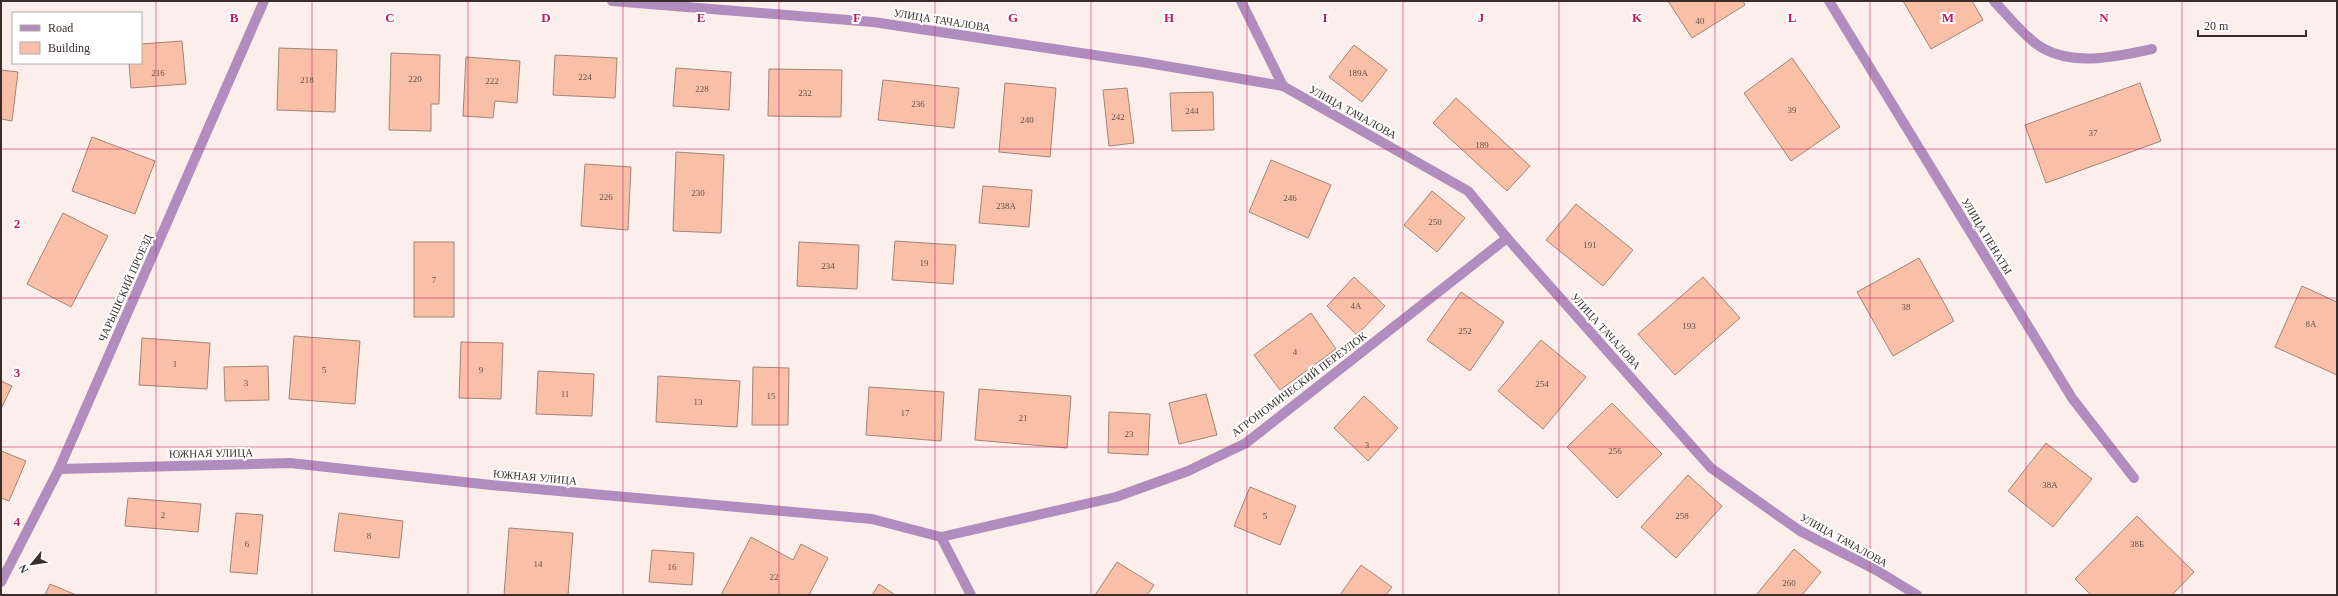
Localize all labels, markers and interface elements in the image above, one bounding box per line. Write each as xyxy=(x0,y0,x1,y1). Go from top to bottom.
street label: УЛИЦА ТАЧАЛОВА xyxy=(893,6,991,34)
text: B xyxy=(230,10,239,25)
text: C xyxy=(385,10,395,25)
text: D xyxy=(541,10,551,25)
text: E xyxy=(697,10,705,25)
text: F xyxy=(853,10,861,25)
text: G xyxy=(1008,10,1018,25)
text: H xyxy=(1164,10,1174,25)
text: I xyxy=(1322,10,1328,25)
text: J xyxy=(1478,10,1485,25)
text: K xyxy=(1632,10,1643,25)
text: L xyxy=(1788,10,1797,25)
text: M xyxy=(1942,10,1954,25)
text: N xyxy=(2099,10,2109,25)
legend xyxy=(12,12,142,64)
scale bar xyxy=(2198,12,2306,38)
house number: 40 xyxy=(1696,16,1705,26)
text: 20 m xyxy=(2204,19,2229,33)
text: Road xyxy=(48,21,73,35)
text: Building xyxy=(48,41,90,55)
house number: 216 xyxy=(151,68,165,78)
house number: 189А xyxy=(1348,68,1369,78)
house number: 224 xyxy=(578,72,592,82)
house number: 220 xyxy=(408,74,422,84)
house number: 218 xyxy=(300,75,314,85)
house number: 222 xyxy=(485,76,499,86)
street label: УЛИЦА ТАЧАЛОВА xyxy=(1307,83,1399,141)
house number: 228 xyxy=(695,84,709,94)
house number: 232 xyxy=(798,88,812,98)
house number: 236 xyxy=(911,99,925,109)
house number: 39 xyxy=(1788,105,1797,115)
house number: 244 xyxy=(1185,106,1199,116)
house number: 242 xyxy=(1111,112,1125,122)
house number: 240 xyxy=(1020,115,1034,125)
house number: 37 xyxy=(2089,128,2098,138)
house number: 189 xyxy=(1475,140,1489,150)
house number: 230 xyxy=(691,188,705,198)
house number: 226 xyxy=(599,192,613,202)
house number: 246 xyxy=(1283,193,1297,203)
street label: УЛИЦА ПЕНАТЫ xyxy=(1960,196,2015,276)
house number: 238А xyxy=(996,201,1017,211)
text: 2 xyxy=(14,216,20,231)
house number: 250 xyxy=(1428,217,1442,227)
street label: ЧАРЫШСКИЙ ПРОЕЗД xyxy=(96,232,154,344)
house number: 191 xyxy=(1583,240,1597,250)
house number: 19 xyxy=(920,258,929,268)
house number: 234 xyxy=(821,261,835,271)
house number: 7 xyxy=(432,275,437,285)
street label: УЛИЦА ТАЧАЛОВА xyxy=(1569,291,1643,372)
house number: 4А xyxy=(1351,301,1362,311)
house number: 38 xyxy=(1902,302,1911,312)
house number: 8А xyxy=(2306,319,2317,329)
house number: 193 xyxy=(1682,321,1696,331)
house number: 252 xyxy=(1458,326,1472,336)
street label: АГРОНОМИЧЕСКИЙ ПЕРЕУЛОК xyxy=(1229,329,1369,439)
house number: 4 xyxy=(1293,347,1298,357)
house number: 1 xyxy=(173,359,177,369)
text: 3 xyxy=(14,365,21,380)
house number: 5 xyxy=(322,365,327,375)
house number: 9 xyxy=(479,365,484,375)
house number: 3 xyxy=(244,378,249,388)
house number: 254 xyxy=(1535,379,1549,389)
house number: 11 xyxy=(561,389,569,399)
house number: 15 xyxy=(767,391,776,401)
house number: 13 xyxy=(694,397,703,407)
house number: 17 xyxy=(901,408,910,418)
house number: 21 xyxy=(1019,413,1028,423)
house number: 23 xyxy=(1125,429,1134,439)
house number: 3 xyxy=(1365,440,1370,450)
street label: ЮЖНАЯ УЛИЦА xyxy=(169,446,253,460)
house number: 256 xyxy=(1608,446,1622,456)
street label: ЮЖНАЯ УЛИЦА xyxy=(493,467,578,487)
house number: 38А xyxy=(2042,480,2058,490)
house number: 2 xyxy=(161,510,165,520)
house number: 5 xyxy=(1263,511,1268,521)
house number: 258 xyxy=(1675,511,1689,521)
street label: УЛИЦА ТАЧАЛОВА xyxy=(1798,511,1890,569)
text: 4 xyxy=(14,514,21,529)
house number: 8 xyxy=(367,531,372,541)
house number: 6 xyxy=(245,539,250,549)
house number: 38Б xyxy=(2130,539,2144,549)
north arrow xyxy=(12,544,52,584)
house number: 14 xyxy=(534,559,543,569)
house number: 16 xyxy=(668,562,677,572)
text: N xyxy=(16,563,31,575)
house number: 22 xyxy=(770,572,779,582)
house number: 260 xyxy=(1782,578,1796,588)

